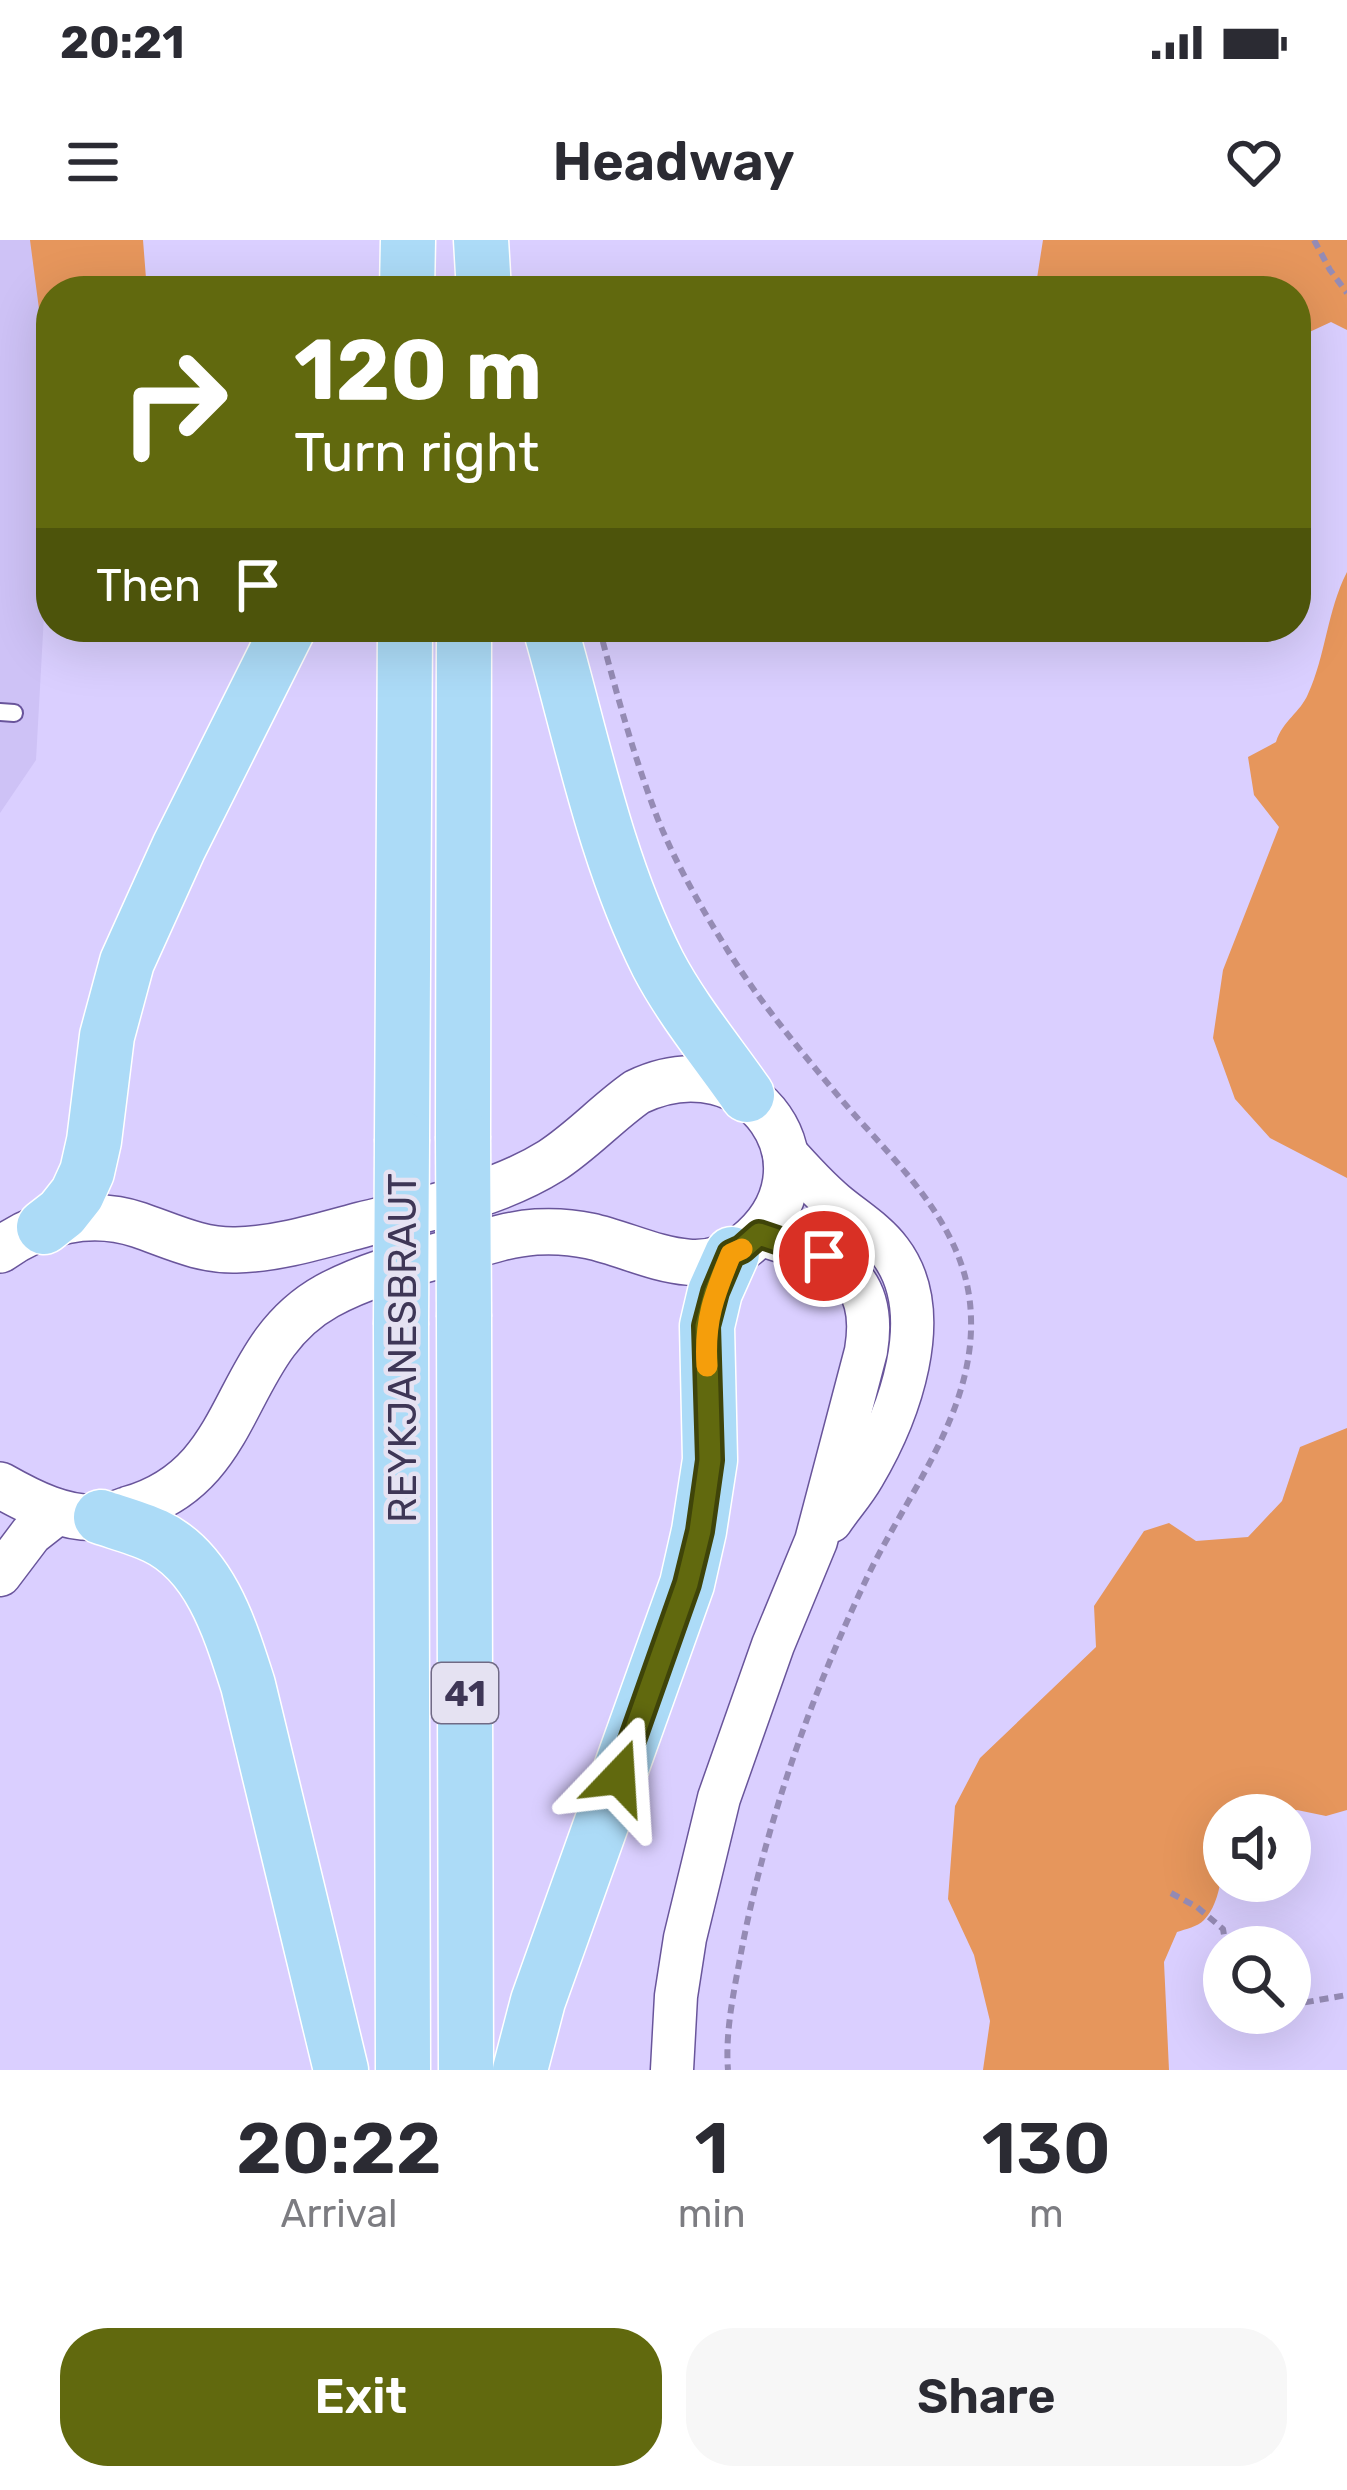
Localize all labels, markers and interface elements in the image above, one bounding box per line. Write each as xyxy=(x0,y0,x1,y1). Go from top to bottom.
text: 20:21 xyxy=(60,16,185,69)
icon: menu xyxy=(60,129,126,195)
icon: heart xyxy=(1221,129,1287,195)
text: Headway xyxy=(552,130,795,194)
text: 120 m xyxy=(294,320,542,420)
icon: right xyxy=(96,324,252,480)
text: Turn right xyxy=(294,421,539,485)
icon: arrive xyxy=(225,552,291,618)
text: Then xyxy=(96,559,201,612)
street label: REYKJANESBRAUT xyxy=(380,1173,426,1523)
pin xyxy=(773,1205,875,1307)
icon: arrive xyxy=(791,1223,857,1289)
road number: 41 xyxy=(432,1663,498,1723)
position arrow xyxy=(556,1714,682,1840)
map controls xyxy=(1203,1794,1311,2034)
button: sound xyxy=(1203,1794,1311,1902)
button: search xyxy=(1203,1926,1311,2034)
text: 20:22 xyxy=(236,2106,442,2191)
text: 1 xyxy=(694,2106,729,2191)
text: 130 xyxy=(982,2106,1111,2191)
text: Arrival xyxy=(280,2191,397,2237)
text: min xyxy=(678,2191,746,2237)
text: m xyxy=(1029,2191,1064,2237)
button: Exit xyxy=(60,2328,662,2466)
button: Share xyxy=(686,2328,1287,2466)

